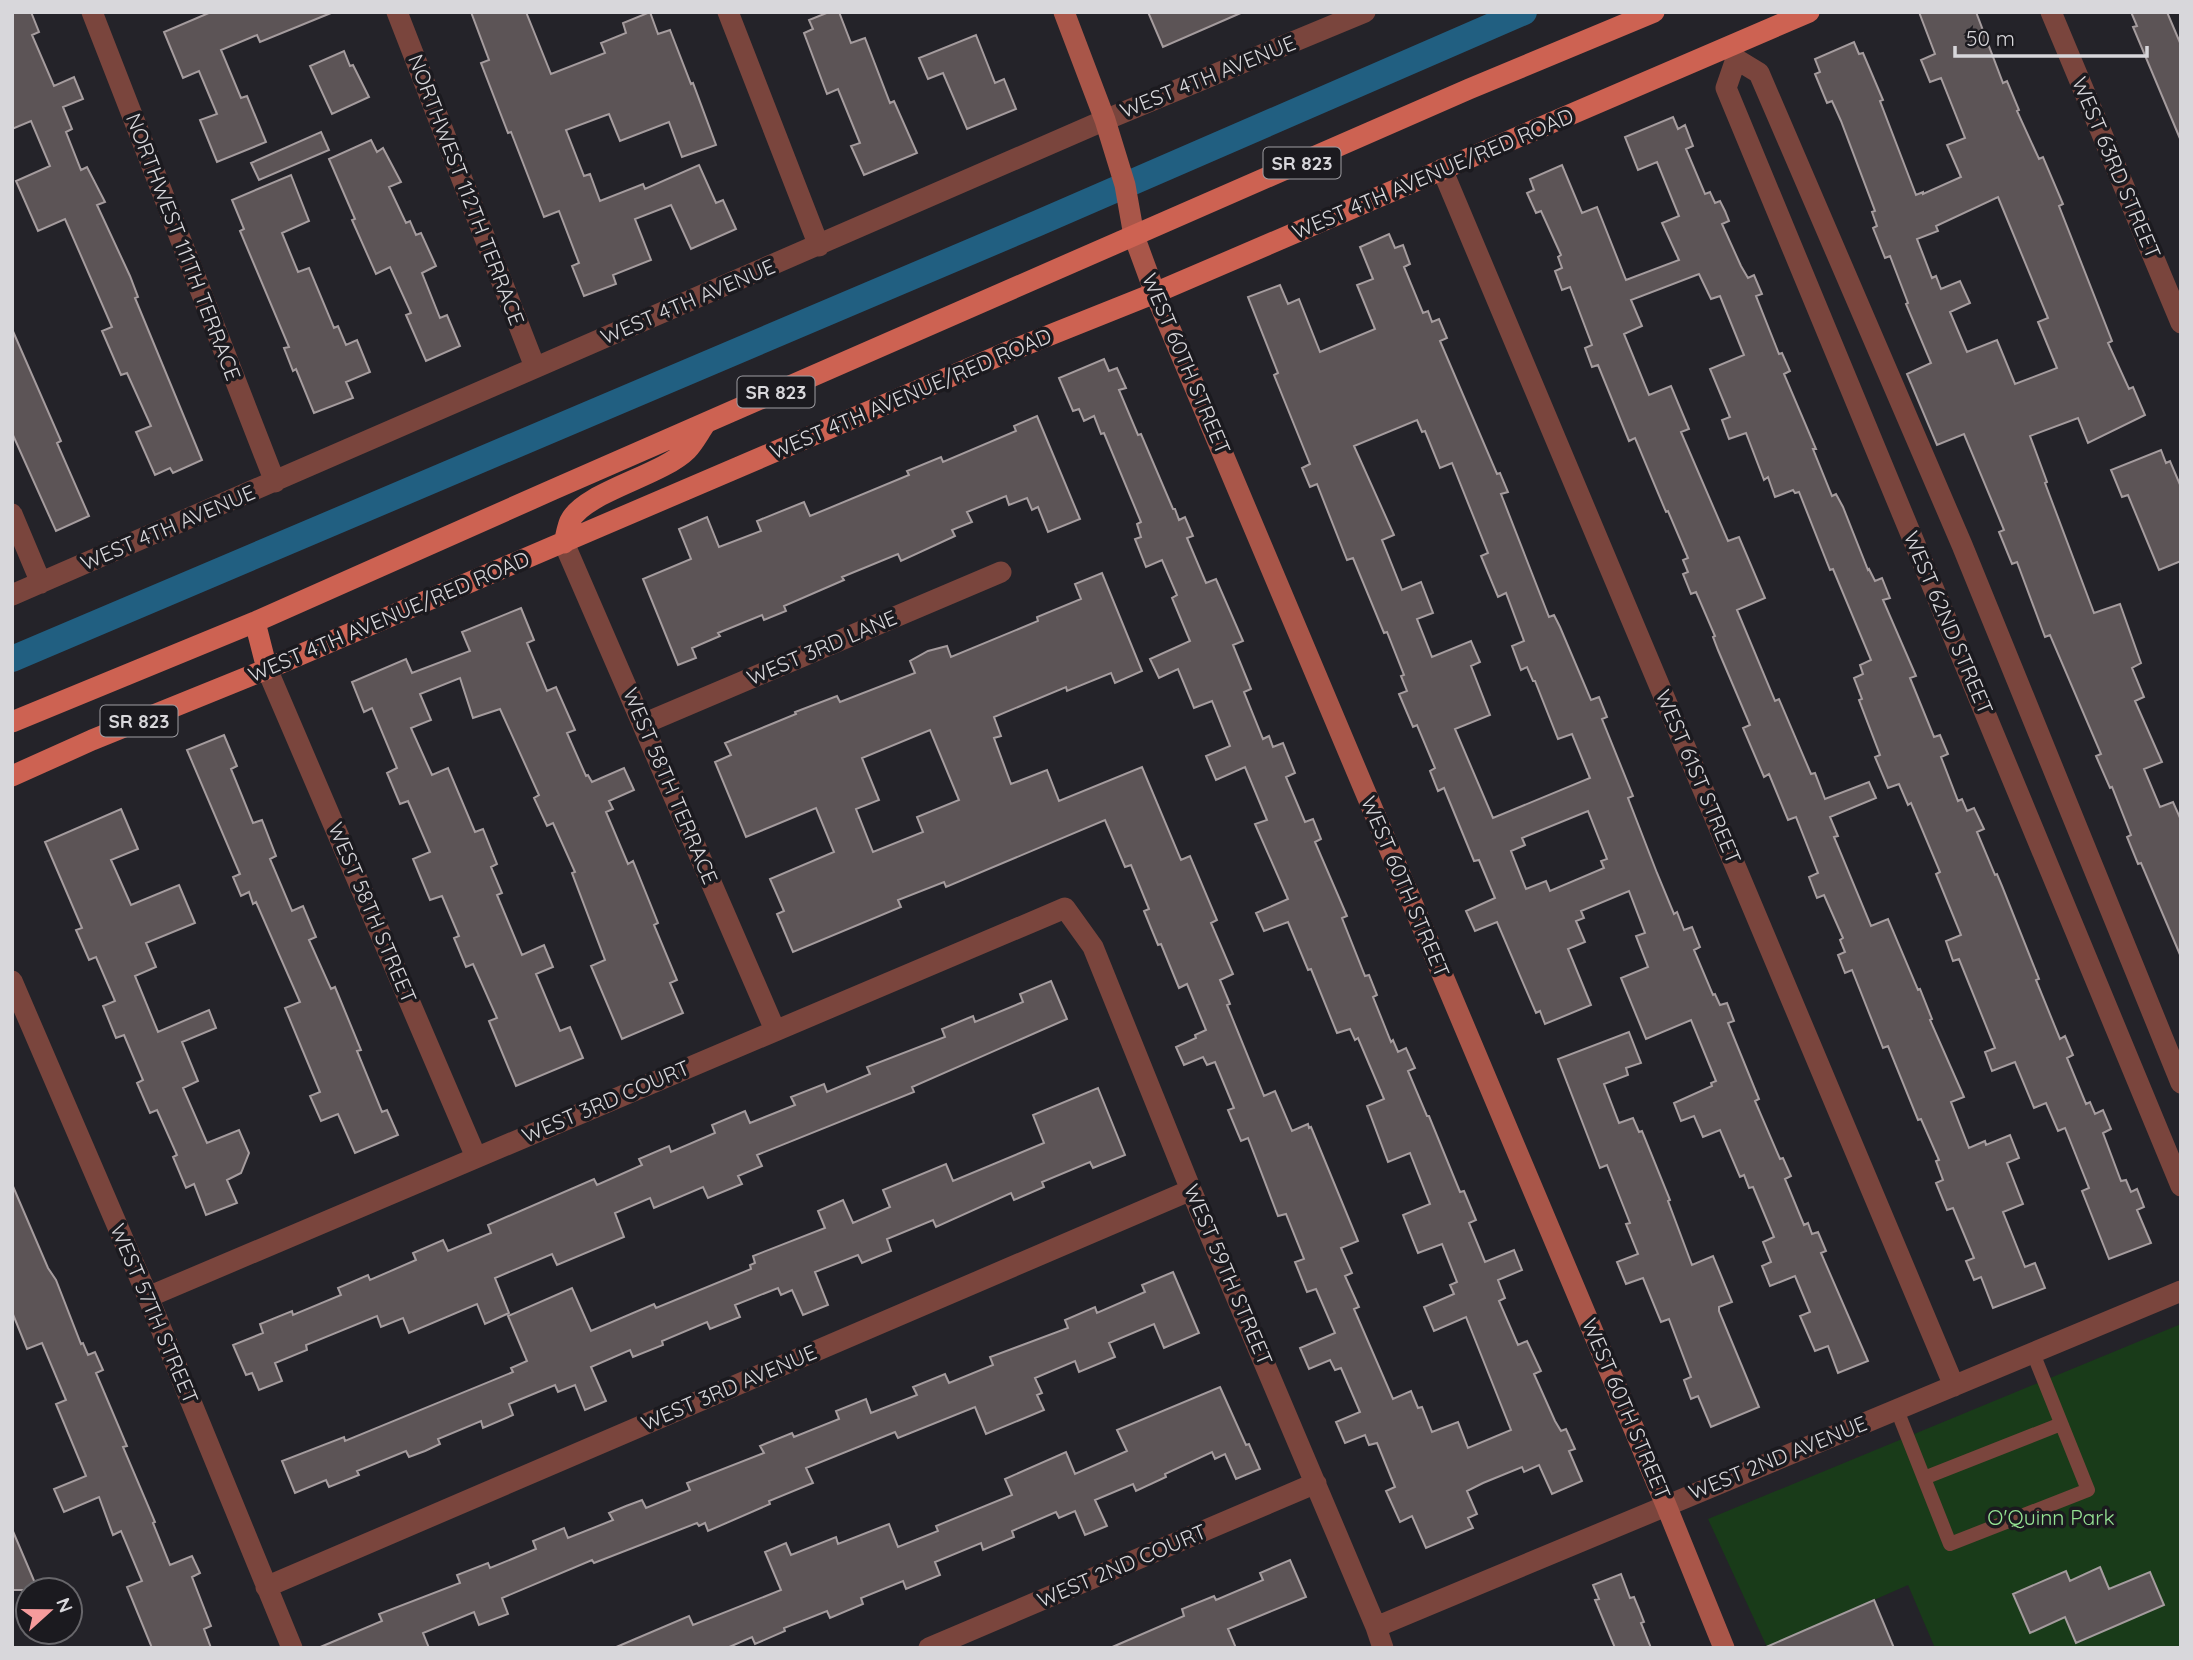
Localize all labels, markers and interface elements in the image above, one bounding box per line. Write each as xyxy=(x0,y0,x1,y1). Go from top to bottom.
scale bar xyxy=(1955,14,2148,58)
text: 50 m xyxy=(1966,25,2015,51)
street label: WEST 4TH AVENUE xyxy=(1116,29,1299,123)
street label: NORTHWEST 112TH TERRACE xyxy=(403,51,531,329)
street label: WEST 63RD STREET xyxy=(2067,73,2167,262)
street label: WEST 4TH AVENUE/RED ROAD xyxy=(1288,102,1577,244)
street label: NORTHWEST 111TH TERRACE xyxy=(121,109,247,384)
road number: SR 823 xyxy=(1264,148,1340,178)
street label: WEST 4TH AVENUE xyxy=(597,253,779,350)
street label: WEST 60TH STREET xyxy=(1137,269,1237,458)
street label: WEST 4TH AVENUE/RED ROAD xyxy=(766,322,1055,464)
road number: SR 823 xyxy=(738,376,814,408)
street label: WEST 4TH AVENUE xyxy=(77,479,259,576)
street label: WEST 62ND STREET xyxy=(1899,527,1999,718)
street label: WEST 4TH AVENUE/RED ROAD xyxy=(244,545,533,687)
street label: WEST 3RD LANE xyxy=(743,604,900,690)
street label: WEST 58TH TERRACE xyxy=(618,684,724,888)
street label: WEST 61ST STREET xyxy=(1650,686,1747,868)
road number: SR 823 xyxy=(100,706,178,736)
street label: WEST 60TH STREET xyxy=(1356,792,1456,981)
street label: WEST 58TH STREET xyxy=(323,818,423,1007)
street label: WEST 3RD COURT xyxy=(518,1054,693,1148)
street label: WEST 59TH STREET xyxy=(1179,1180,1279,1369)
street label: WEST 57TH STREET xyxy=(105,1220,205,1408)
street label: WEST 60TH STREET xyxy=(1577,1314,1677,1503)
street label: WEST 3RD AVENUE xyxy=(637,1338,820,1436)
street label: WEST 2ND AVENUE xyxy=(1685,1409,1871,1505)
park label: O'Quinn Park xyxy=(1987,1504,2115,1530)
street label: WEST 2ND COURT xyxy=(1033,1518,1210,1612)
north arrow xyxy=(14,1576,84,1646)
text: N xyxy=(51,1594,79,1616)

